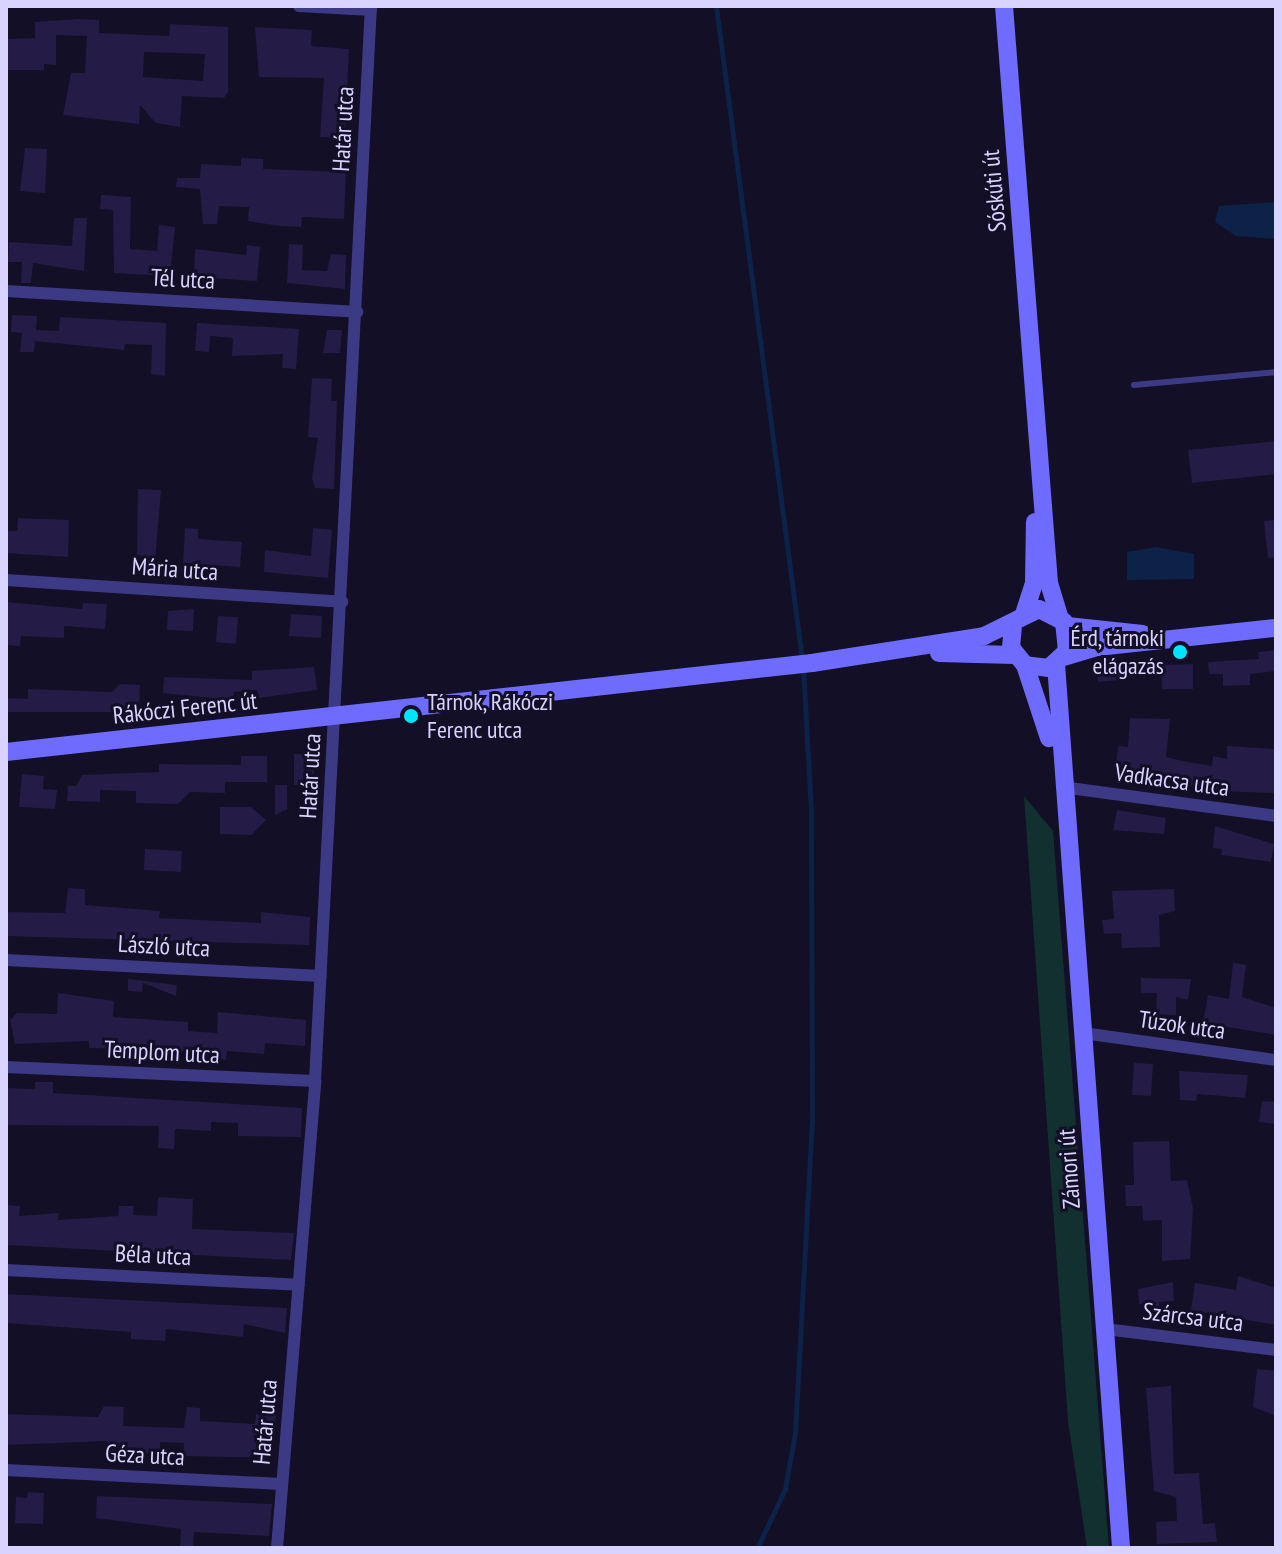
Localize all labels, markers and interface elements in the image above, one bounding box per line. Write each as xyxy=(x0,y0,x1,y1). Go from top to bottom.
street label: Határ utca xyxy=(326,86,360,172)
street label: Sóskúti út xyxy=(976,149,1012,233)
street label: Tél utca xyxy=(150,263,216,295)
street label: Mária utca xyxy=(131,552,219,586)
place label: Érd, tárnoki elágazás xyxy=(1069,624,1164,680)
marker: Érd, tárnoki elágazás xyxy=(1171,643,1189,661)
street label: Rákóczi Ferenc út xyxy=(111,686,259,730)
place label: Tárnok, Rákóczi Ferenc utca xyxy=(427,688,555,744)
marker: Tárnok, Rákóczi Ferenc utca xyxy=(402,707,420,725)
street label: Határ utca xyxy=(293,733,327,819)
street label: Vadkacsa utca xyxy=(1113,758,1231,802)
street label: László utca xyxy=(117,929,211,963)
street label: Túzok utca xyxy=(1137,1005,1227,1045)
street label: Templom utca xyxy=(103,1035,221,1069)
street label: Zámori út xyxy=(1052,1128,1086,1210)
street label: Béla utca xyxy=(114,1239,192,1271)
street label: Szárcsa utca xyxy=(1141,1297,1245,1337)
street label: Határ utca xyxy=(247,1378,283,1466)
street label: Géza utca xyxy=(104,1439,186,1471)

